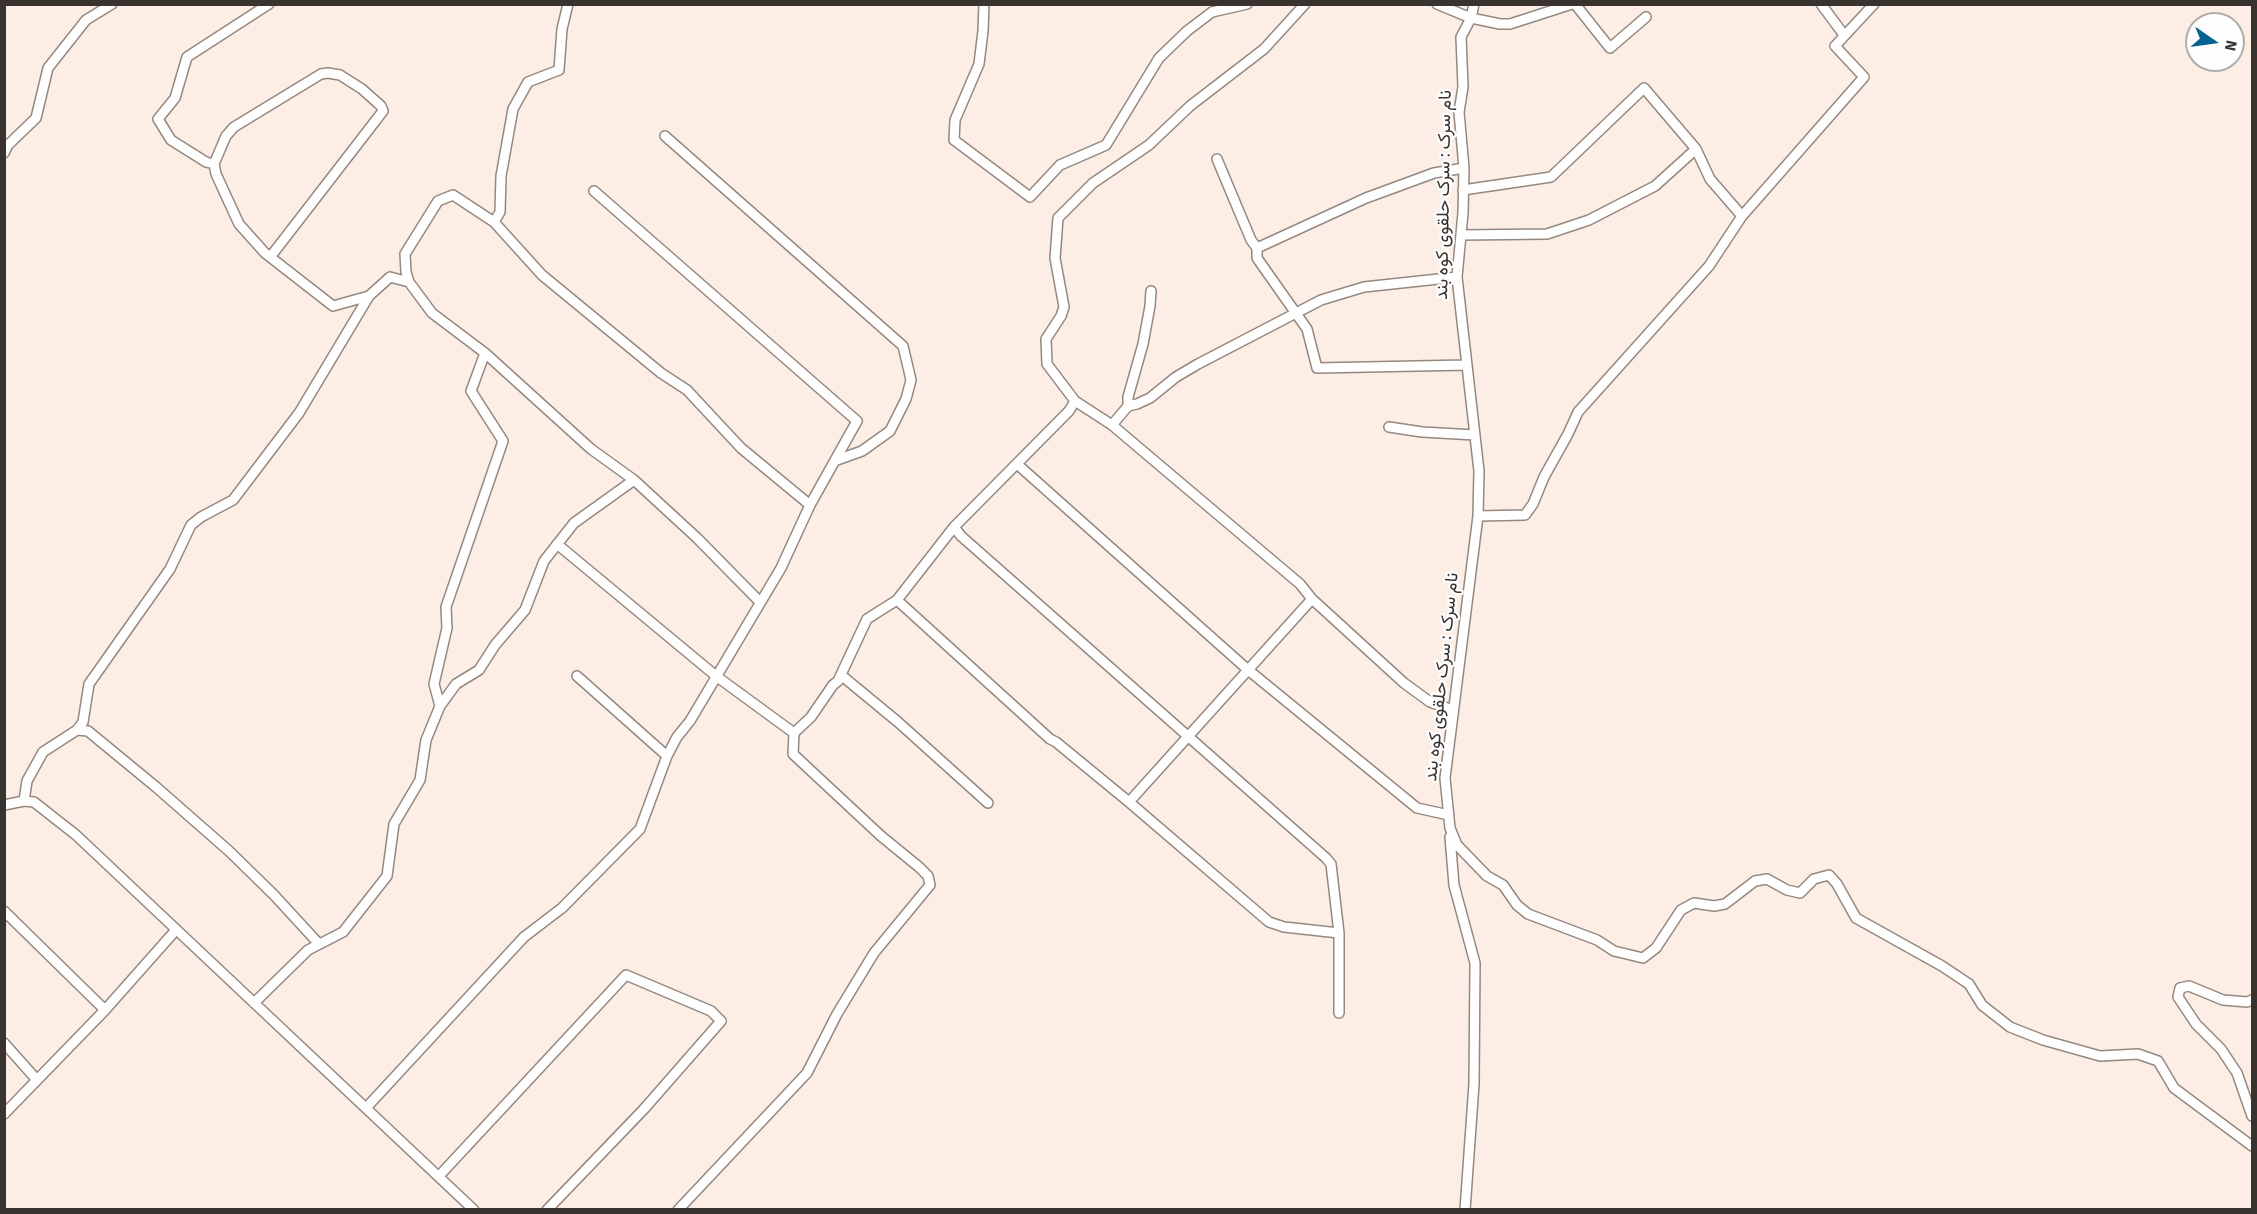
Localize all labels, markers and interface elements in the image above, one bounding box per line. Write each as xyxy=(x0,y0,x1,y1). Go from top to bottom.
north arrow xyxy=(2185,12,2245,72)
text: N xyxy=(2219,38,2243,53)
street label: نام سرک : سرک حلقوی کوه بند xyxy=(1432,90,1458,300)
street label: نام سرک : سرک حلقوی کوه بند xyxy=(1421,572,1465,782)

